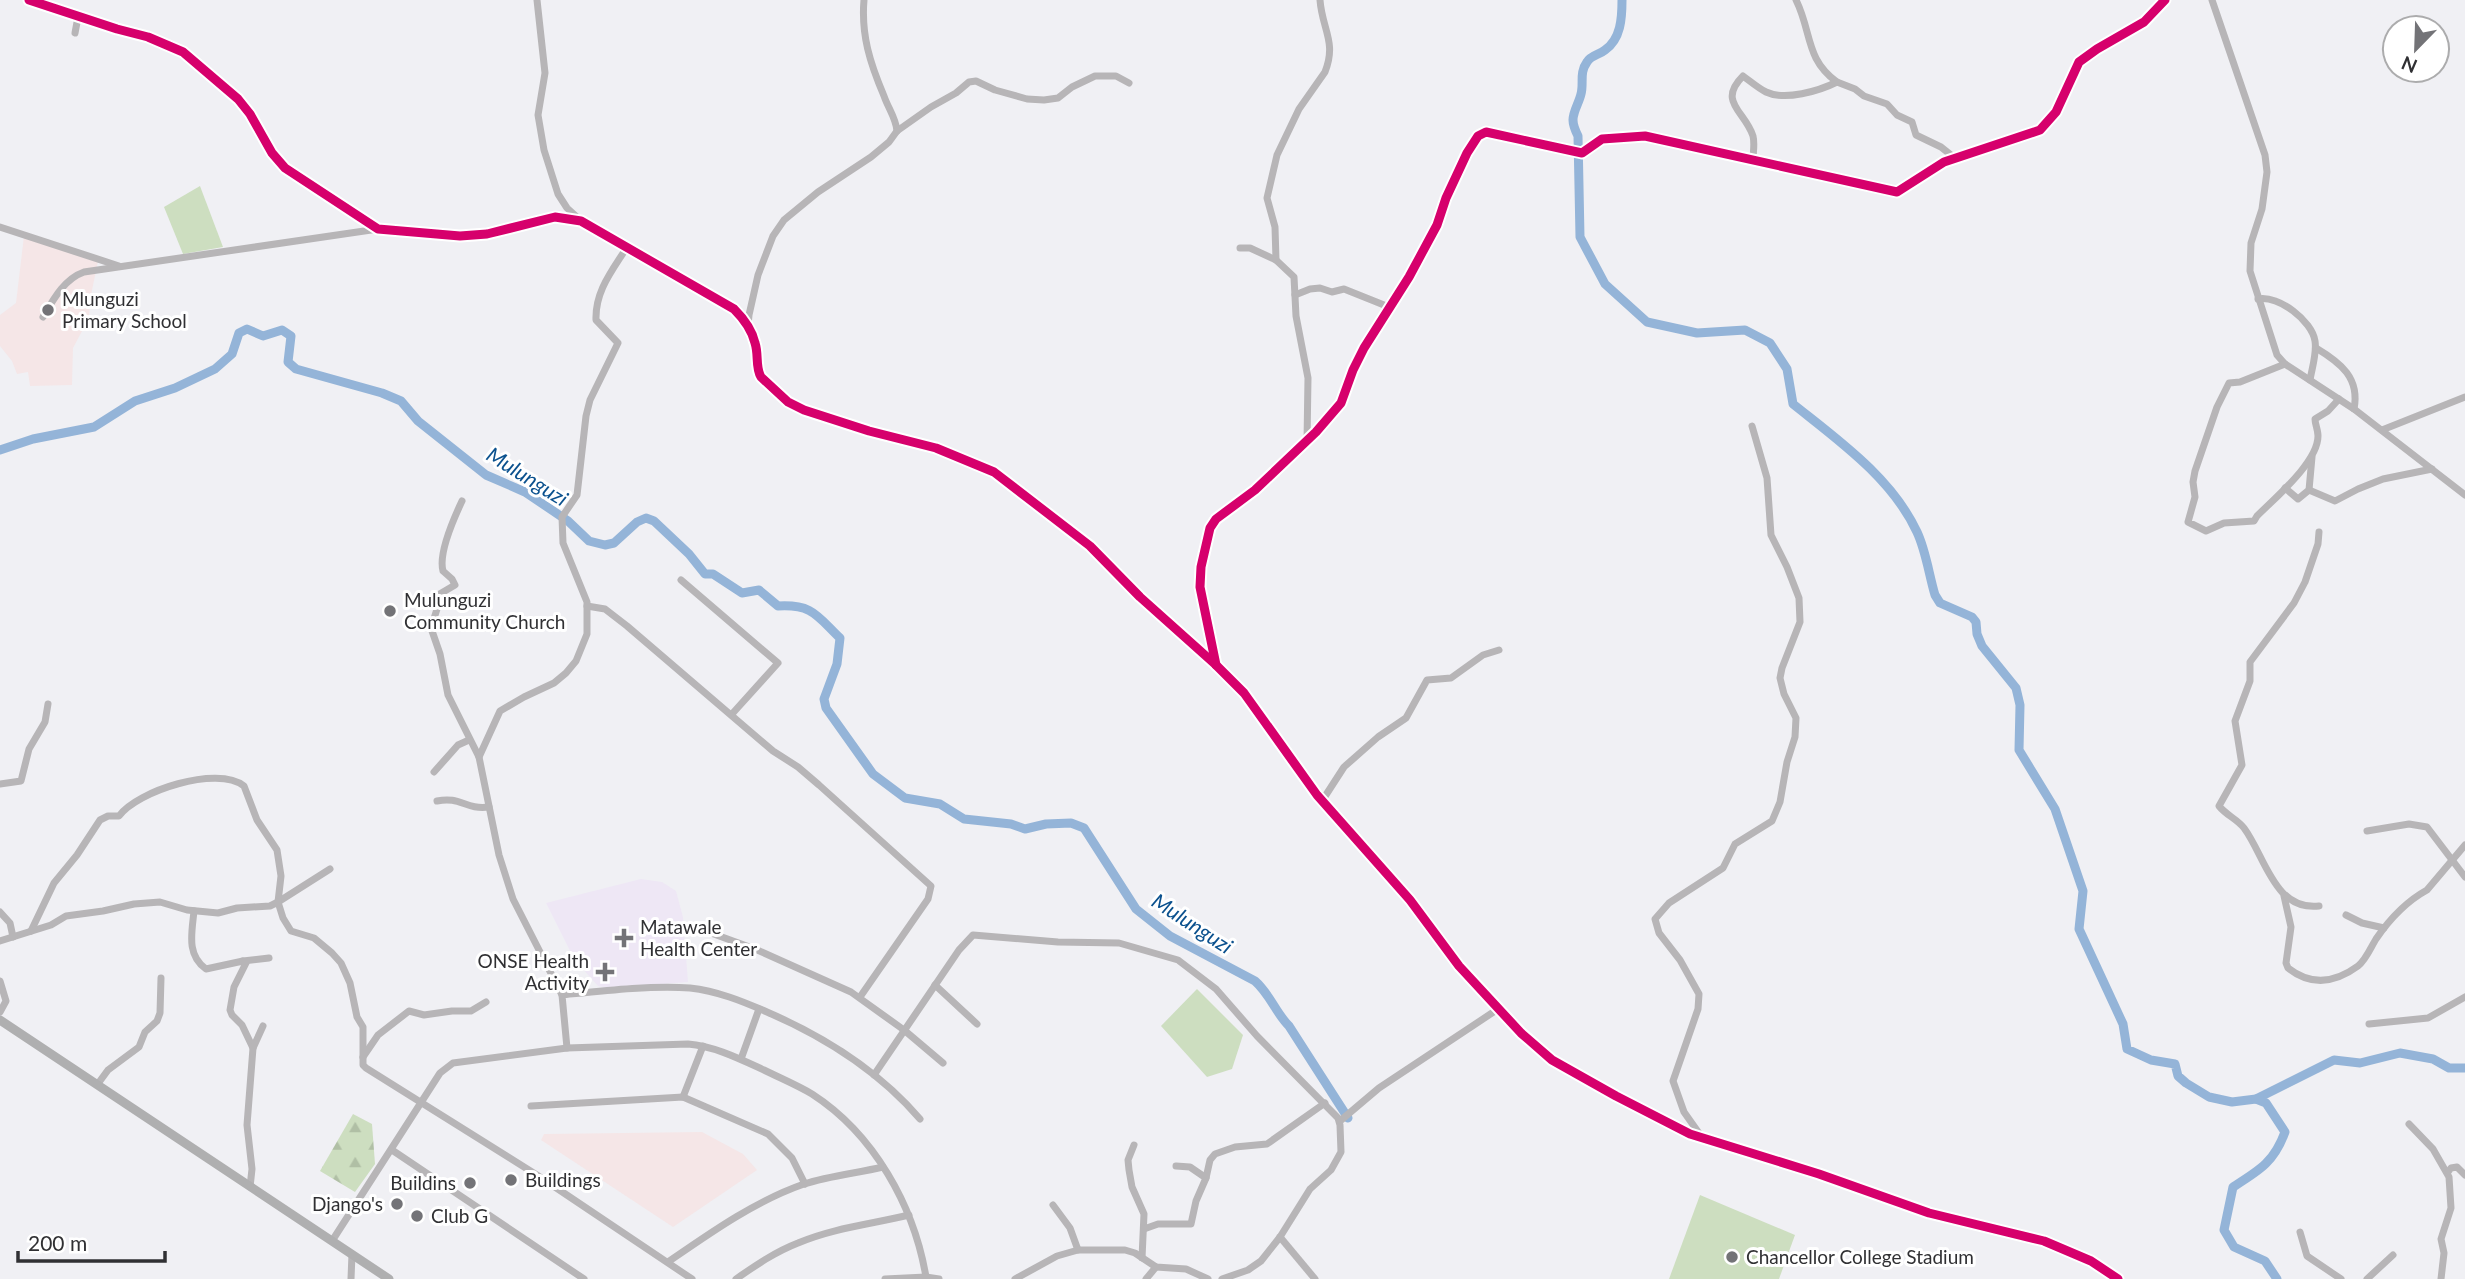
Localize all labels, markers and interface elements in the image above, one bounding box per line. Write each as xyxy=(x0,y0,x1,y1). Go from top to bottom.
north arrow xyxy=(2381,14,2451,84)
text: N xyxy=(2398,52,2420,79)
place label: Mlunguzi Primary School xyxy=(62,287,187,332)
marker: Mlunguzi Primary School xyxy=(40,302,56,318)
water label: Mulunguzi xyxy=(483,441,573,511)
place label: Mulunguzi Community Church xyxy=(404,588,565,633)
marker: Mulunguzi Community Church xyxy=(382,603,398,619)
water label: Mulunguzi xyxy=(1148,887,1238,958)
place label: Matawale Health Center xyxy=(640,915,757,960)
marker: Matawale Health Center xyxy=(614,928,634,948)
place label: ONSE Health Activity xyxy=(478,949,589,994)
marker: ONSE Health Activity xyxy=(595,962,615,982)
place label: Buildings xyxy=(525,1168,601,1191)
place label: Buildins xyxy=(390,1171,456,1194)
marker: Buildings xyxy=(503,1172,519,1188)
marker: Buildins xyxy=(462,1175,478,1191)
place label: Django's xyxy=(312,1192,383,1215)
marker: Django's xyxy=(389,1196,405,1212)
place label: Club G xyxy=(431,1204,488,1227)
marker: Club G xyxy=(409,1208,425,1224)
scale bar xyxy=(18,1220,164,1264)
text: 200 m xyxy=(28,1230,87,1255)
place label: Chancellor College Stadium xyxy=(1746,1245,1974,1268)
marker: Chancellor College Stadium xyxy=(1724,1249,1740,1265)

